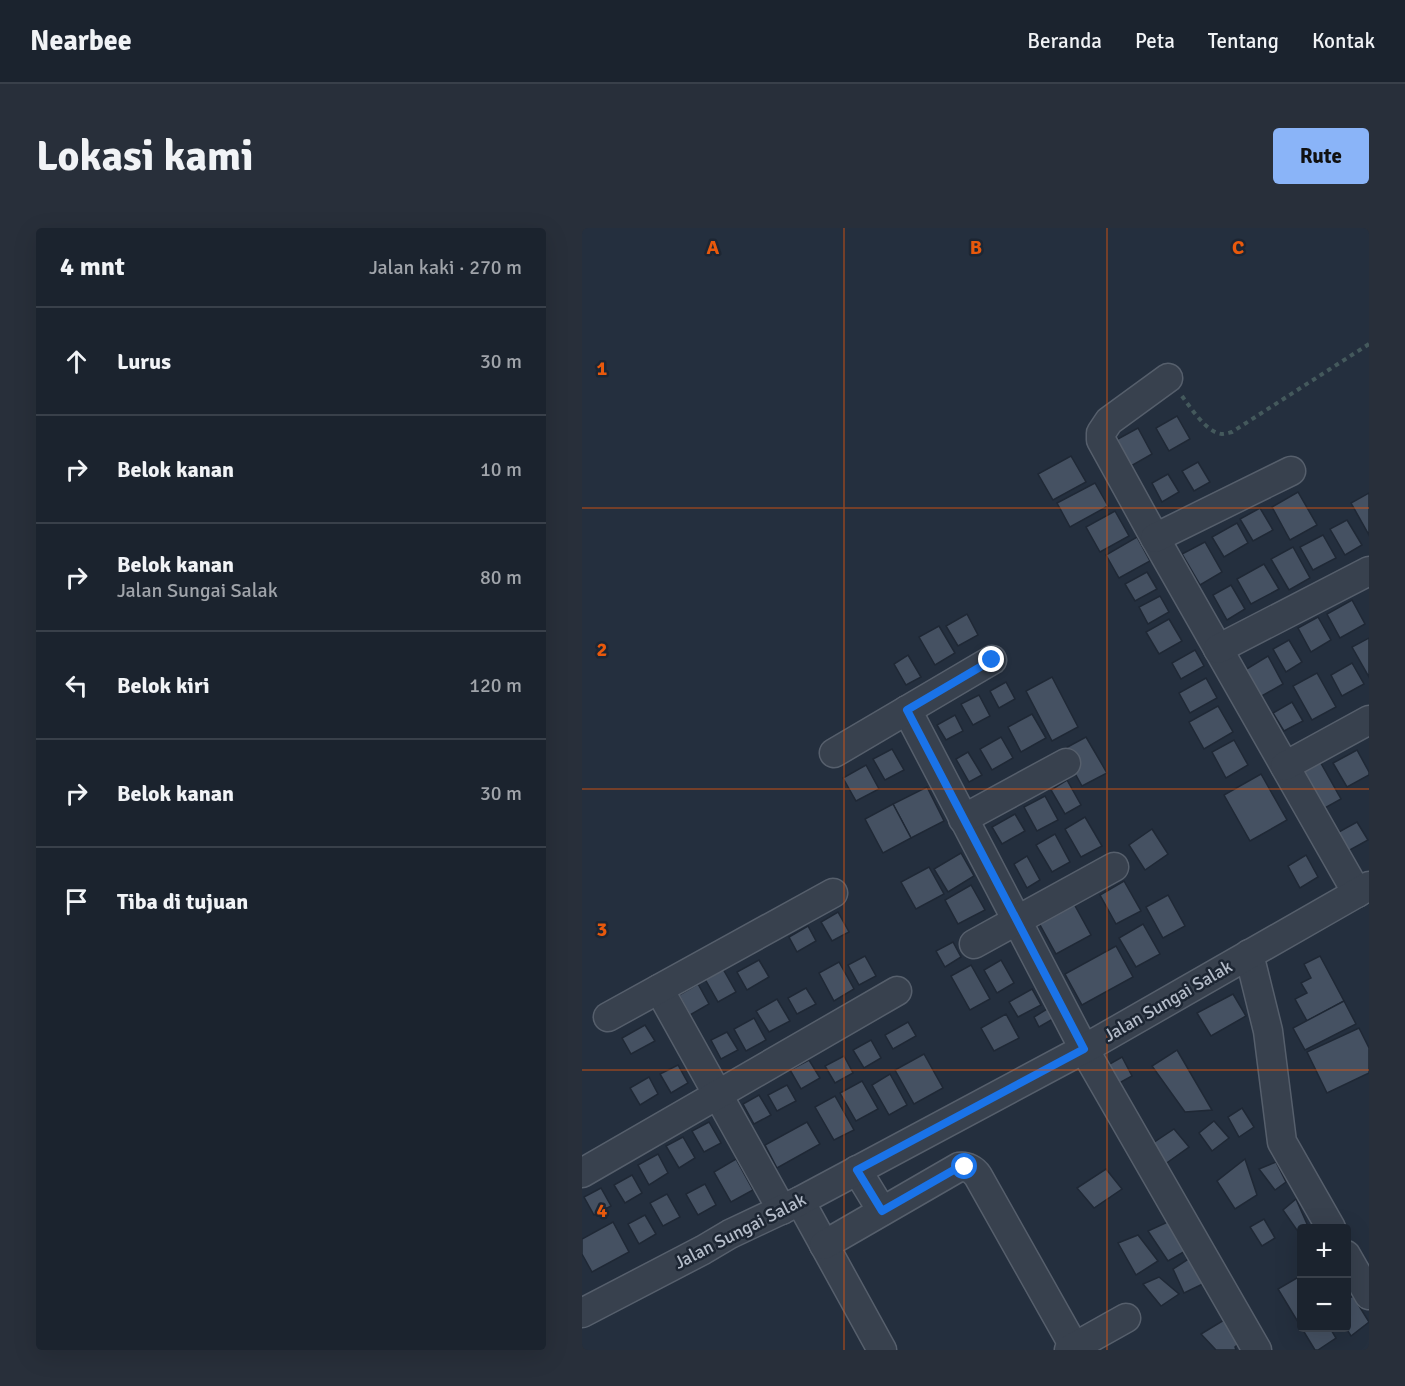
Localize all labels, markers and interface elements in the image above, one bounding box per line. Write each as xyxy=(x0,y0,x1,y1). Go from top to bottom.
text: Nearbee xyxy=(30,24,132,58)
text: Beranda xyxy=(1027,28,1102,54)
text: Peta xyxy=(1135,28,1175,54)
text: Tentang xyxy=(1208,28,1279,54)
text: Kontak xyxy=(1312,28,1375,54)
button: Rute xyxy=(1273,128,1369,184)
text: Lokasi kami xyxy=(36,131,254,182)
text: A xyxy=(707,235,720,260)
text: B xyxy=(970,235,982,260)
text: C xyxy=(1232,235,1244,260)
text: 4 mnt xyxy=(60,251,125,283)
text: Jalan kaki · 270 m xyxy=(369,255,522,280)
icon: ahead xyxy=(60,345,93,378)
text: Lurus xyxy=(117,348,171,375)
text: 30 m xyxy=(480,349,522,374)
text: 1 xyxy=(597,356,608,381)
icon: right xyxy=(60,453,93,486)
text: Belok kanan xyxy=(117,456,234,483)
text: 10 m xyxy=(480,457,522,482)
text: Belok kanan xyxy=(117,551,234,578)
icon: right xyxy=(60,561,93,594)
text: 80 m xyxy=(480,565,522,590)
text: Jalan Sungai Salak xyxy=(117,578,278,603)
text: 2 xyxy=(597,637,607,662)
route end xyxy=(978,646,1004,672)
icon: left xyxy=(60,669,93,702)
text: Belok kiri xyxy=(117,672,210,699)
text: 120 m xyxy=(469,673,522,698)
icon: right xyxy=(60,777,93,810)
text: Belok kanan xyxy=(117,780,234,807)
text: 30 m xyxy=(480,781,522,806)
icon: arrive xyxy=(60,885,93,918)
text: Tiba di tujuan xyxy=(117,888,248,915)
text: 3 xyxy=(597,917,607,942)
street label: Jalan Sungai Salak xyxy=(1100,955,1236,1047)
route start xyxy=(951,1153,977,1179)
street label: Jalan Sungai Salak xyxy=(671,1188,809,1274)
text: 4 xyxy=(597,1198,608,1223)
map controls xyxy=(1297,1224,1351,1332)
button: + xyxy=(1297,1224,1351,1278)
button: − xyxy=(1297,1278,1351,1332)

